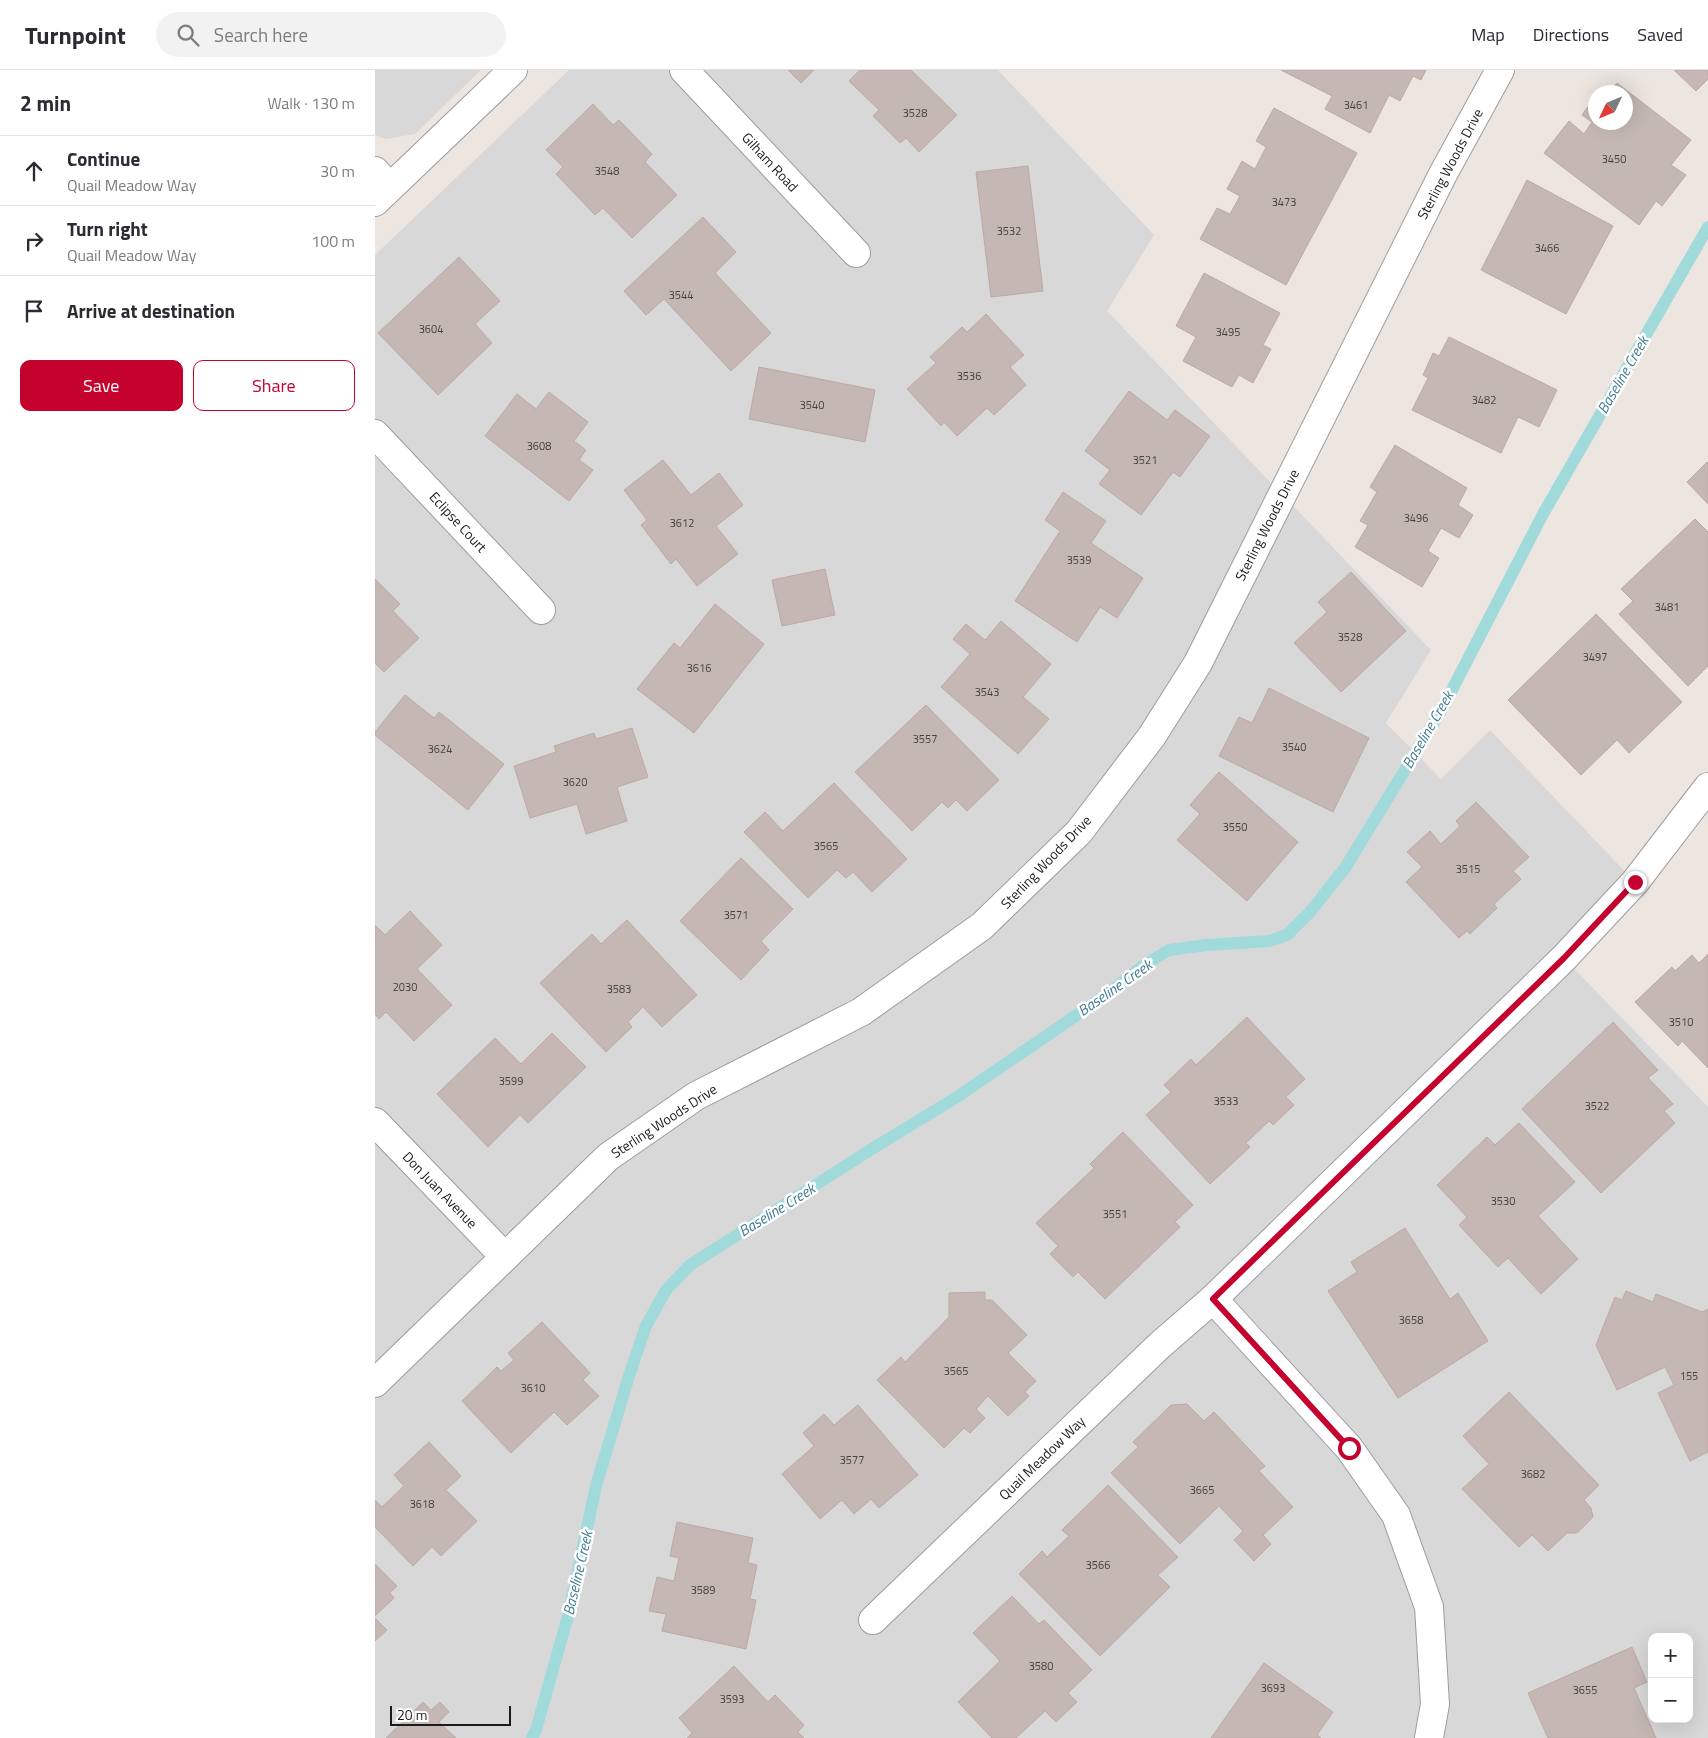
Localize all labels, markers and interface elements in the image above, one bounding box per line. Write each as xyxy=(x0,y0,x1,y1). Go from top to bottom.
search box xyxy=(156,12,506,57)
text: Turnpoint xyxy=(25,17,126,53)
text: Search here xyxy=(214,20,308,49)
icon: search xyxy=(174,21,202,49)
text: Map xyxy=(1471,21,1505,48)
text: Directions xyxy=(1533,21,1609,48)
text: Saved xyxy=(1637,21,1683,48)
north arrow xyxy=(1588,85,1633,130)
text: 2 min xyxy=(20,87,71,119)
text: Walk · 130 m xyxy=(267,91,355,115)
house number: 3461 xyxy=(1344,97,1368,113)
house number: 3528 xyxy=(903,105,927,121)
street label: Sterling Woods Drive xyxy=(1411,105,1488,223)
street label: Gilham Road xyxy=(737,127,803,196)
text: Continue xyxy=(67,144,140,173)
house number: 3450 xyxy=(1602,151,1626,167)
icon: ahead xyxy=(20,157,48,185)
text: 30 m xyxy=(320,159,355,183)
house number: 3548 xyxy=(595,163,619,179)
text: Quail Meadow Way xyxy=(67,173,196,197)
house number: 3473 xyxy=(1272,194,1296,210)
text: Turn right xyxy=(67,214,148,243)
house number: 3532 xyxy=(997,223,1021,239)
icon: right xyxy=(20,227,48,255)
text: 100 m xyxy=(311,229,355,253)
house number: 3466 xyxy=(1535,240,1559,256)
text: Quail Meadow Way xyxy=(67,243,196,267)
house number: 3544 xyxy=(669,287,693,303)
text: Arrive at destination xyxy=(67,296,235,325)
icon: arrive xyxy=(20,297,48,325)
house number: 3604 xyxy=(419,321,443,337)
house number: 3495 xyxy=(1216,324,1240,340)
water label: Baseline Creek xyxy=(1591,330,1655,418)
button: Save xyxy=(20,360,183,411)
button: Share xyxy=(193,360,355,411)
house number: 3536 xyxy=(957,368,981,384)
house number: 3482 xyxy=(1472,392,1496,408)
house number: 3540 xyxy=(800,397,824,413)
house number: 3608 xyxy=(527,438,551,454)
house number: 3521 xyxy=(1133,452,1157,468)
street label: Sterling Woods Drive xyxy=(1229,465,1304,584)
street label: Eclipse Court xyxy=(425,487,492,557)
house number: 3496 xyxy=(1404,510,1428,526)
house number: 3612 xyxy=(670,515,694,531)
house number: 3539 xyxy=(1067,552,1091,568)
house number: 3481 xyxy=(1655,599,1679,615)
house number: 3528 xyxy=(1338,629,1362,645)
house number: 3497 xyxy=(1583,649,1607,665)
house number: 3616 xyxy=(687,660,711,676)
house number: 3543 xyxy=(975,684,999,700)
water label: Baseline Creek xyxy=(1396,685,1460,773)
house number: 3557 xyxy=(913,731,937,747)
house number: 3540 xyxy=(1282,739,1306,755)
house number: 3624 xyxy=(428,741,452,757)
house number: 3620 xyxy=(563,774,587,790)
street label: Sterling Woods Drive xyxy=(995,810,1096,913)
house number: 3550 xyxy=(1223,819,1247,835)
house number: 3565 xyxy=(814,838,838,854)
house number: 3515 xyxy=(1456,861,1480,877)
route end xyxy=(1624,871,1647,894)
house number: 3571 xyxy=(724,907,748,923)
water label: Baseline Creek xyxy=(1073,952,1159,1022)
house number: 2030 xyxy=(393,979,417,995)
house number: 3583 xyxy=(607,981,631,997)
house number: 3510 xyxy=(1669,1014,1693,1030)
house number: 3599 xyxy=(499,1073,523,1089)
street label: Sterling Woods Drive xyxy=(606,1078,721,1163)
house number: 3533 xyxy=(1214,1093,1238,1109)
house number: 3522 xyxy=(1585,1098,1609,1114)
street label: Don Juan Avenue xyxy=(398,1146,483,1233)
water label: Baseline Creek xyxy=(734,1176,821,1242)
house number: 3530 xyxy=(1491,1193,1515,1209)
house number: 3551 xyxy=(1103,1206,1127,1222)
house number: 3658 xyxy=(1399,1312,1423,1328)
house number: 3565 xyxy=(944,1363,968,1379)
house number: 155 xyxy=(1680,1368,1698,1384)
house number: 3610 xyxy=(521,1380,545,1396)
street label: Quail Meadow Way xyxy=(994,1411,1090,1505)
route start xyxy=(1338,1437,1361,1460)
house number: 3577 xyxy=(840,1452,864,1468)
house number: 3682 xyxy=(1521,1466,1545,1482)
house number: 3665 xyxy=(1190,1482,1214,1498)
house number: 3618 xyxy=(410,1496,434,1512)
water label: Baseline Creek xyxy=(557,1526,599,1617)
house number: 3566 xyxy=(1086,1557,1110,1573)
house number: 3589 xyxy=(691,1582,715,1598)
map controls xyxy=(1648,1633,1693,1723)
button: + xyxy=(1648,1633,1693,1678)
house number: 3580 xyxy=(1029,1658,1053,1674)
button: − xyxy=(1648,1678,1693,1723)
house number: 3693 xyxy=(1261,1680,1285,1696)
house number: 3655 xyxy=(1573,1682,1597,1698)
house number: 3593 xyxy=(720,1691,744,1707)
scale bar xyxy=(390,1703,511,1726)
text: 20 m xyxy=(397,1704,427,1725)

